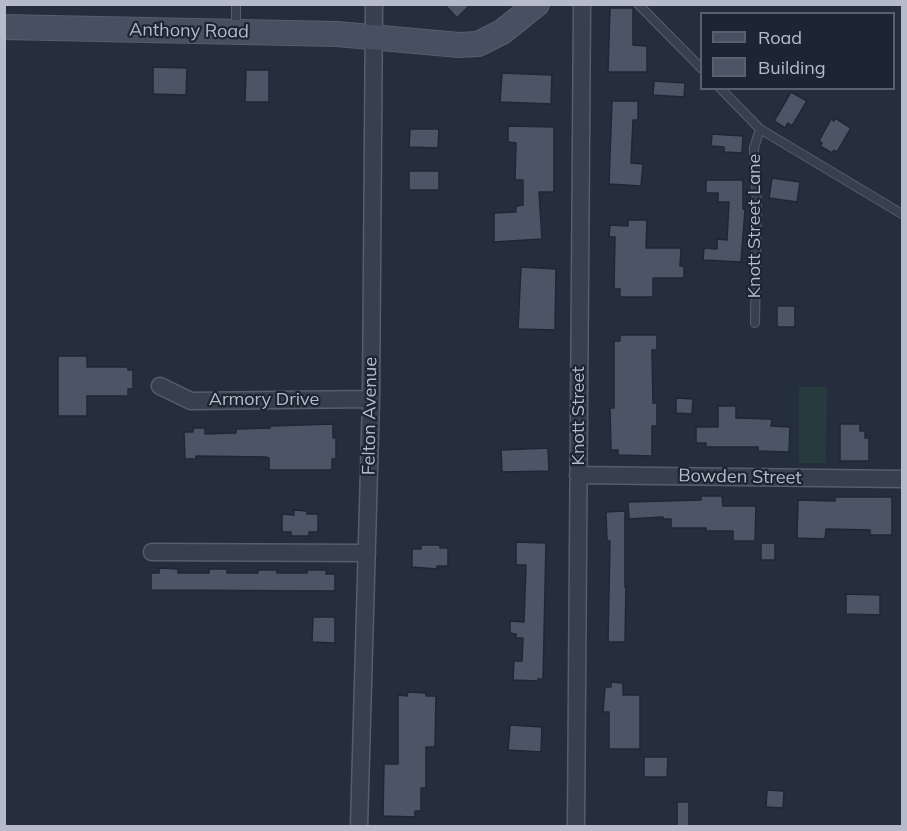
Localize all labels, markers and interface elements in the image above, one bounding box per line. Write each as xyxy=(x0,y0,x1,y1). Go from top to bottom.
legend xyxy=(700,12,895,90)
street label: Anthony Road xyxy=(129,19,249,43)
text: Road xyxy=(758,26,802,49)
text: Building xyxy=(758,56,826,79)
street label: Knott Street Lane xyxy=(744,154,766,298)
street label: Felton Avenue xyxy=(358,357,382,475)
street label: Knott Street xyxy=(568,367,590,465)
street label: Armory Drive xyxy=(209,389,319,411)
street label: Bowden Street xyxy=(678,465,802,489)

